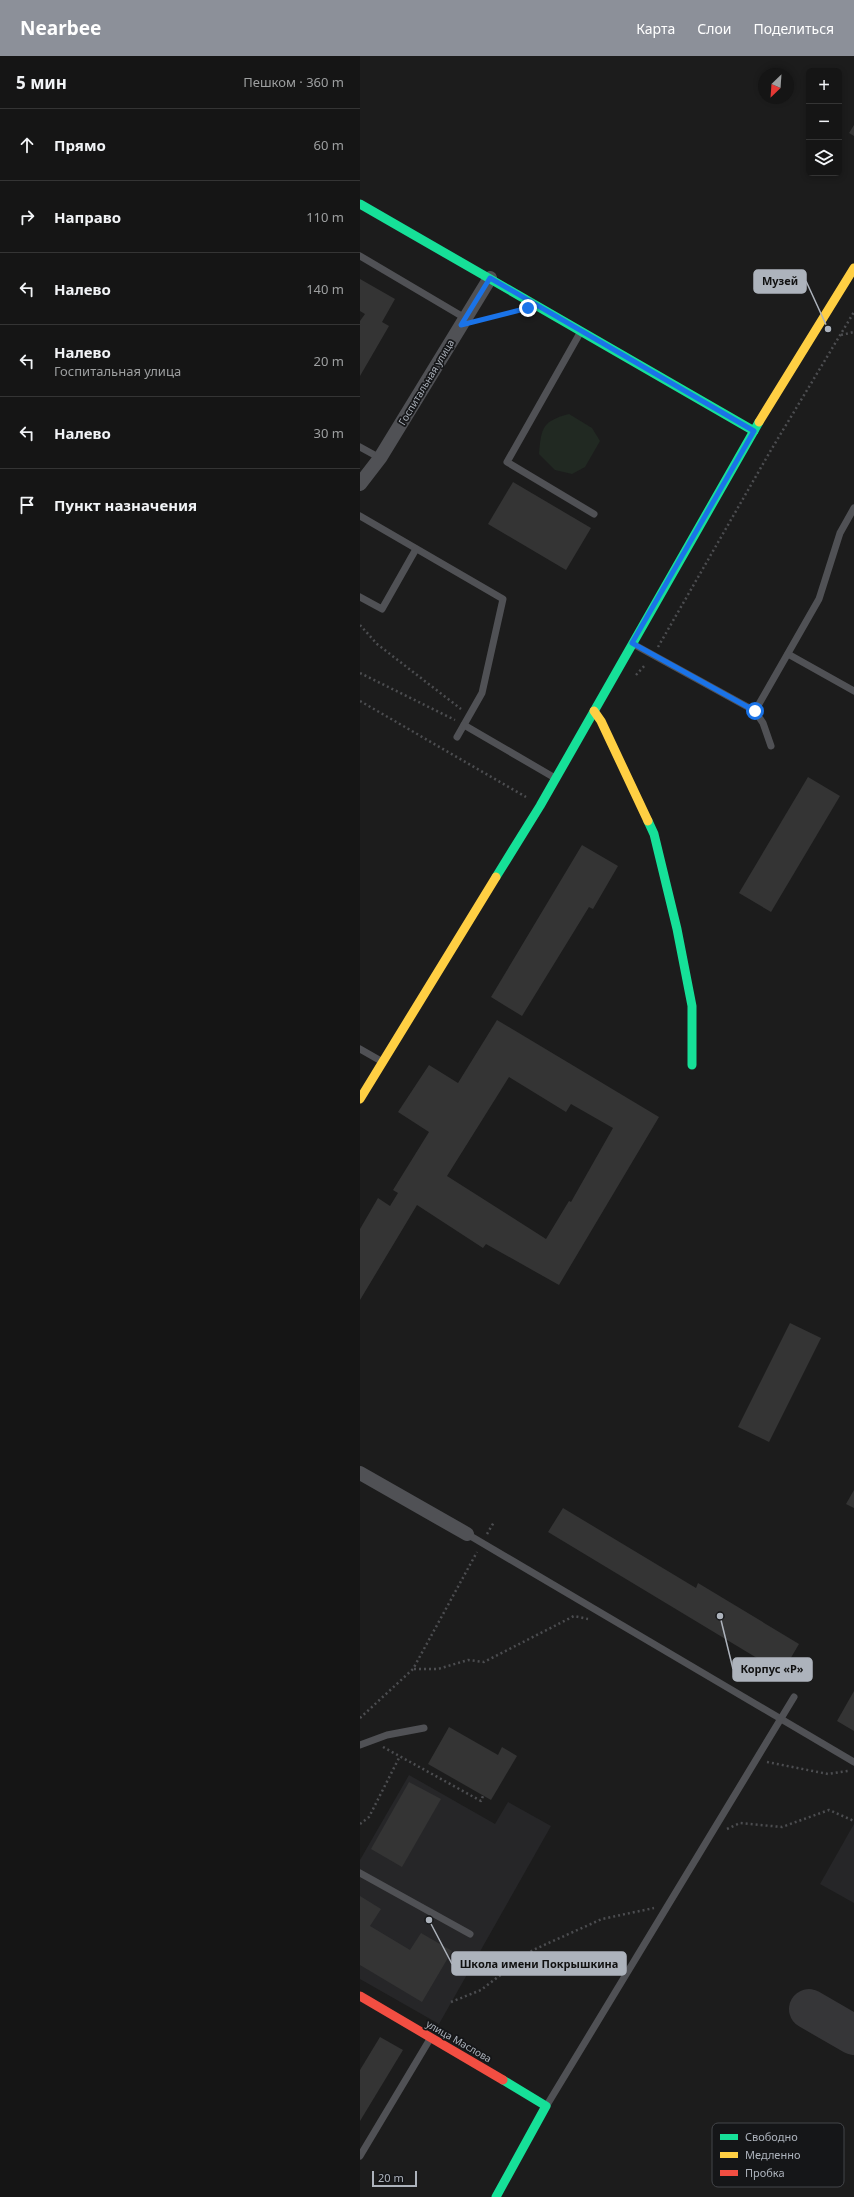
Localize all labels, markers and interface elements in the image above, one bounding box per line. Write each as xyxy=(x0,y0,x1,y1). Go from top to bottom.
text: Nearbee xyxy=(20,15,101,41)
text: Карта xyxy=(636,19,675,38)
text: Слои xyxy=(697,19,731,38)
text: Поделиться xyxy=(753,19,834,38)
north arrow xyxy=(758,68,794,104)
map controls xyxy=(806,68,842,176)
button: + xyxy=(806,68,842,104)
text: 5 мин xyxy=(16,71,67,94)
text: Пешком · 360 m xyxy=(243,73,344,91)
button: − xyxy=(806,104,842,140)
icon: ahead xyxy=(16,134,38,156)
text: Прямо xyxy=(54,135,106,155)
text: 60 m xyxy=(314,136,344,154)
button: layers xyxy=(806,140,842,176)
icon: right xyxy=(16,206,38,228)
text: Направо xyxy=(54,207,121,227)
text: 110 m xyxy=(306,208,344,226)
callout: Музей xyxy=(754,270,806,293)
text: Музей xyxy=(762,273,798,288)
icon: left xyxy=(16,278,38,300)
text: Налево xyxy=(54,279,111,299)
text: 140 m xyxy=(306,280,344,298)
route end xyxy=(519,299,537,317)
street label: Госпитальная улица xyxy=(395,336,457,428)
text: Налево xyxy=(54,342,111,362)
icon: left xyxy=(16,350,38,372)
text: 20 m xyxy=(314,352,344,370)
text: Госпитальная улица xyxy=(54,362,181,380)
icon: left xyxy=(16,422,38,444)
text: Налево xyxy=(54,423,111,443)
text: 30 m xyxy=(314,424,344,442)
icon: arrive xyxy=(16,494,38,516)
text: Пункт назначения xyxy=(54,495,197,515)
route start xyxy=(746,702,764,720)
callout: Корпус «Р» xyxy=(733,1658,812,1681)
text: Корпус «Р» xyxy=(740,1661,804,1676)
callout: Школа имени Покрышкина xyxy=(452,1952,626,1975)
text: Школа имени Покрышкина xyxy=(460,1956,618,1971)
street label: улица Маслова xyxy=(424,2017,494,2065)
legend xyxy=(712,2123,844,2187)
text: Свободно xyxy=(745,2129,798,2144)
text: Медленно xyxy=(745,2147,800,2162)
text: Пробка xyxy=(745,2165,785,2180)
scale bar xyxy=(372,2169,417,2188)
text: 20 m xyxy=(378,2170,404,2185)

